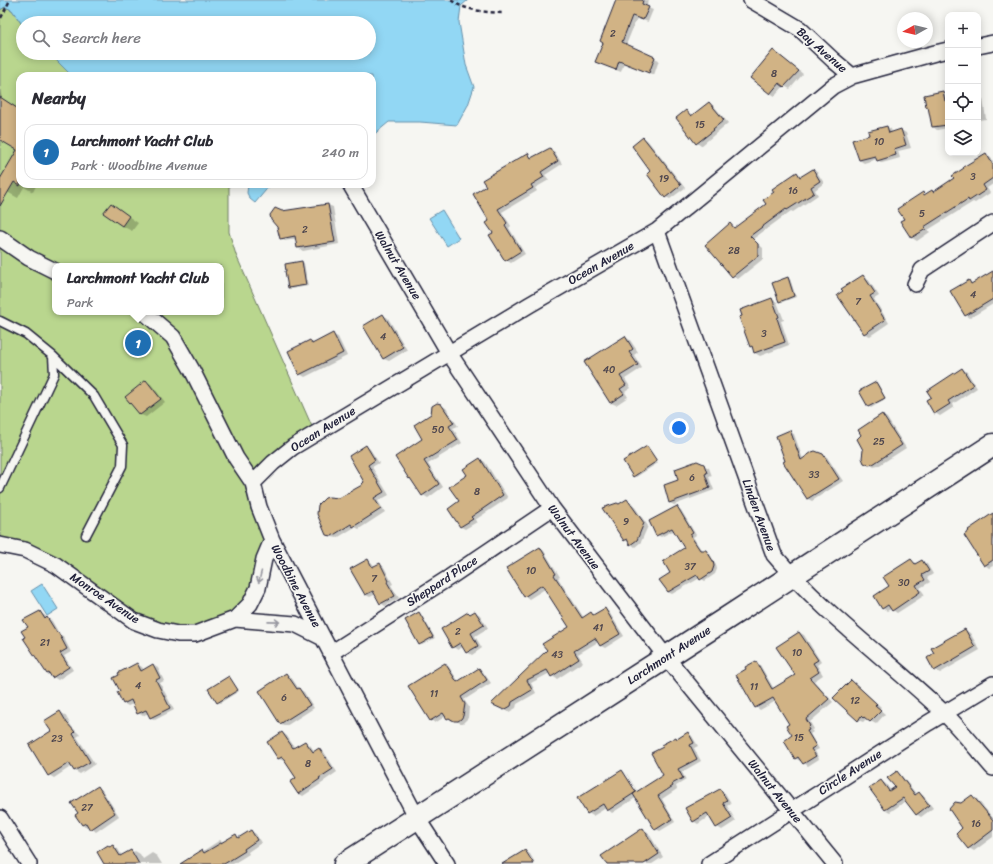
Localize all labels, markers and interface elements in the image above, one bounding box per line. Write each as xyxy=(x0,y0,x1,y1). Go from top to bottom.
north arrow xyxy=(897,12,933,48)
map controls xyxy=(945,12,981,156)
button: + xyxy=(945,12,981,48)
search box xyxy=(16,16,376,60)
street label: Bay Avenue xyxy=(792,21,852,79)
text: Search here xyxy=(62,25,141,51)
house number: 2 xyxy=(610,25,616,43)
icon: search xyxy=(30,27,52,49)
button: − xyxy=(945,48,981,84)
house number: 8 xyxy=(771,65,777,83)
text: Nearby xyxy=(32,83,86,113)
button: locate xyxy=(945,84,981,120)
house number: 15 xyxy=(695,116,705,134)
button: layers xyxy=(945,120,981,156)
text: Larchmont Yacht Club xyxy=(71,128,213,154)
house number: 10 xyxy=(874,133,884,151)
text: 1 xyxy=(43,141,49,164)
text: 240 m xyxy=(322,141,359,164)
text: Park · Woodbine Avenue xyxy=(71,154,208,177)
house number: 3 xyxy=(970,168,976,186)
house number: 19 xyxy=(659,170,669,188)
house number: 16 xyxy=(788,182,798,200)
house number: 5 xyxy=(919,205,925,223)
house number: 2 xyxy=(302,221,308,239)
street label: Walnut Avenue xyxy=(369,226,427,304)
street label: Ocean Avenue xyxy=(564,235,638,291)
house number: 28 xyxy=(728,242,740,260)
popup xyxy=(52,263,224,315)
text: Larchmont Yacht Club xyxy=(67,265,209,291)
house number: 4 xyxy=(970,286,976,304)
text: Park xyxy=(67,291,94,314)
house number: 7 xyxy=(855,293,862,311)
house number: 3 xyxy=(761,325,767,343)
pin: 1 xyxy=(125,328,151,358)
house number: 4 xyxy=(380,328,386,346)
house number: 40 xyxy=(603,361,615,379)
street label: Ocean Avenue xyxy=(286,400,360,458)
your location xyxy=(669,418,689,438)
house number: 50 xyxy=(432,421,444,439)
house number: 25 xyxy=(873,433,885,451)
house number: 33 xyxy=(809,466,820,484)
house number: 6 xyxy=(689,469,695,487)
street label: Linden Avenue xyxy=(736,476,782,554)
house number: 8 xyxy=(474,483,480,501)
street label: Walnut Avenue xyxy=(542,499,606,575)
house number: 9 xyxy=(623,513,629,531)
street label: Woodbine Avenue xyxy=(265,540,327,632)
street label: Sheppard Place xyxy=(402,549,482,613)
house number: 37 xyxy=(684,558,697,576)
house number: 10 xyxy=(526,562,536,580)
street label: Monroe Avenue xyxy=(65,566,145,630)
one-way arrow xyxy=(256,570,264,583)
house number: 7 xyxy=(371,570,378,588)
house number: 30 xyxy=(898,574,910,592)
one-way arrow xyxy=(267,618,280,626)
house number: 41 xyxy=(593,619,603,637)
street label: Larchmont Avenue xyxy=(622,619,716,691)
house number: 2 xyxy=(455,623,461,641)
house number: 21 xyxy=(40,634,50,652)
house number: 10 xyxy=(792,644,802,662)
house number: 43 xyxy=(551,646,563,664)
house number: 4 xyxy=(135,677,141,695)
house number: 11 xyxy=(750,678,758,696)
house number: 11 xyxy=(430,685,438,703)
house number: 6 xyxy=(281,689,287,707)
house number: 12 xyxy=(850,692,860,710)
house number: 15 xyxy=(794,729,804,747)
house number: 23 xyxy=(51,730,63,748)
street label: Circle Avenue xyxy=(814,743,886,801)
street label: Walnut Avenue xyxy=(742,754,808,828)
house number: 8 xyxy=(305,755,311,773)
house number: 27 xyxy=(81,799,94,817)
house number: 16 xyxy=(971,815,981,833)

